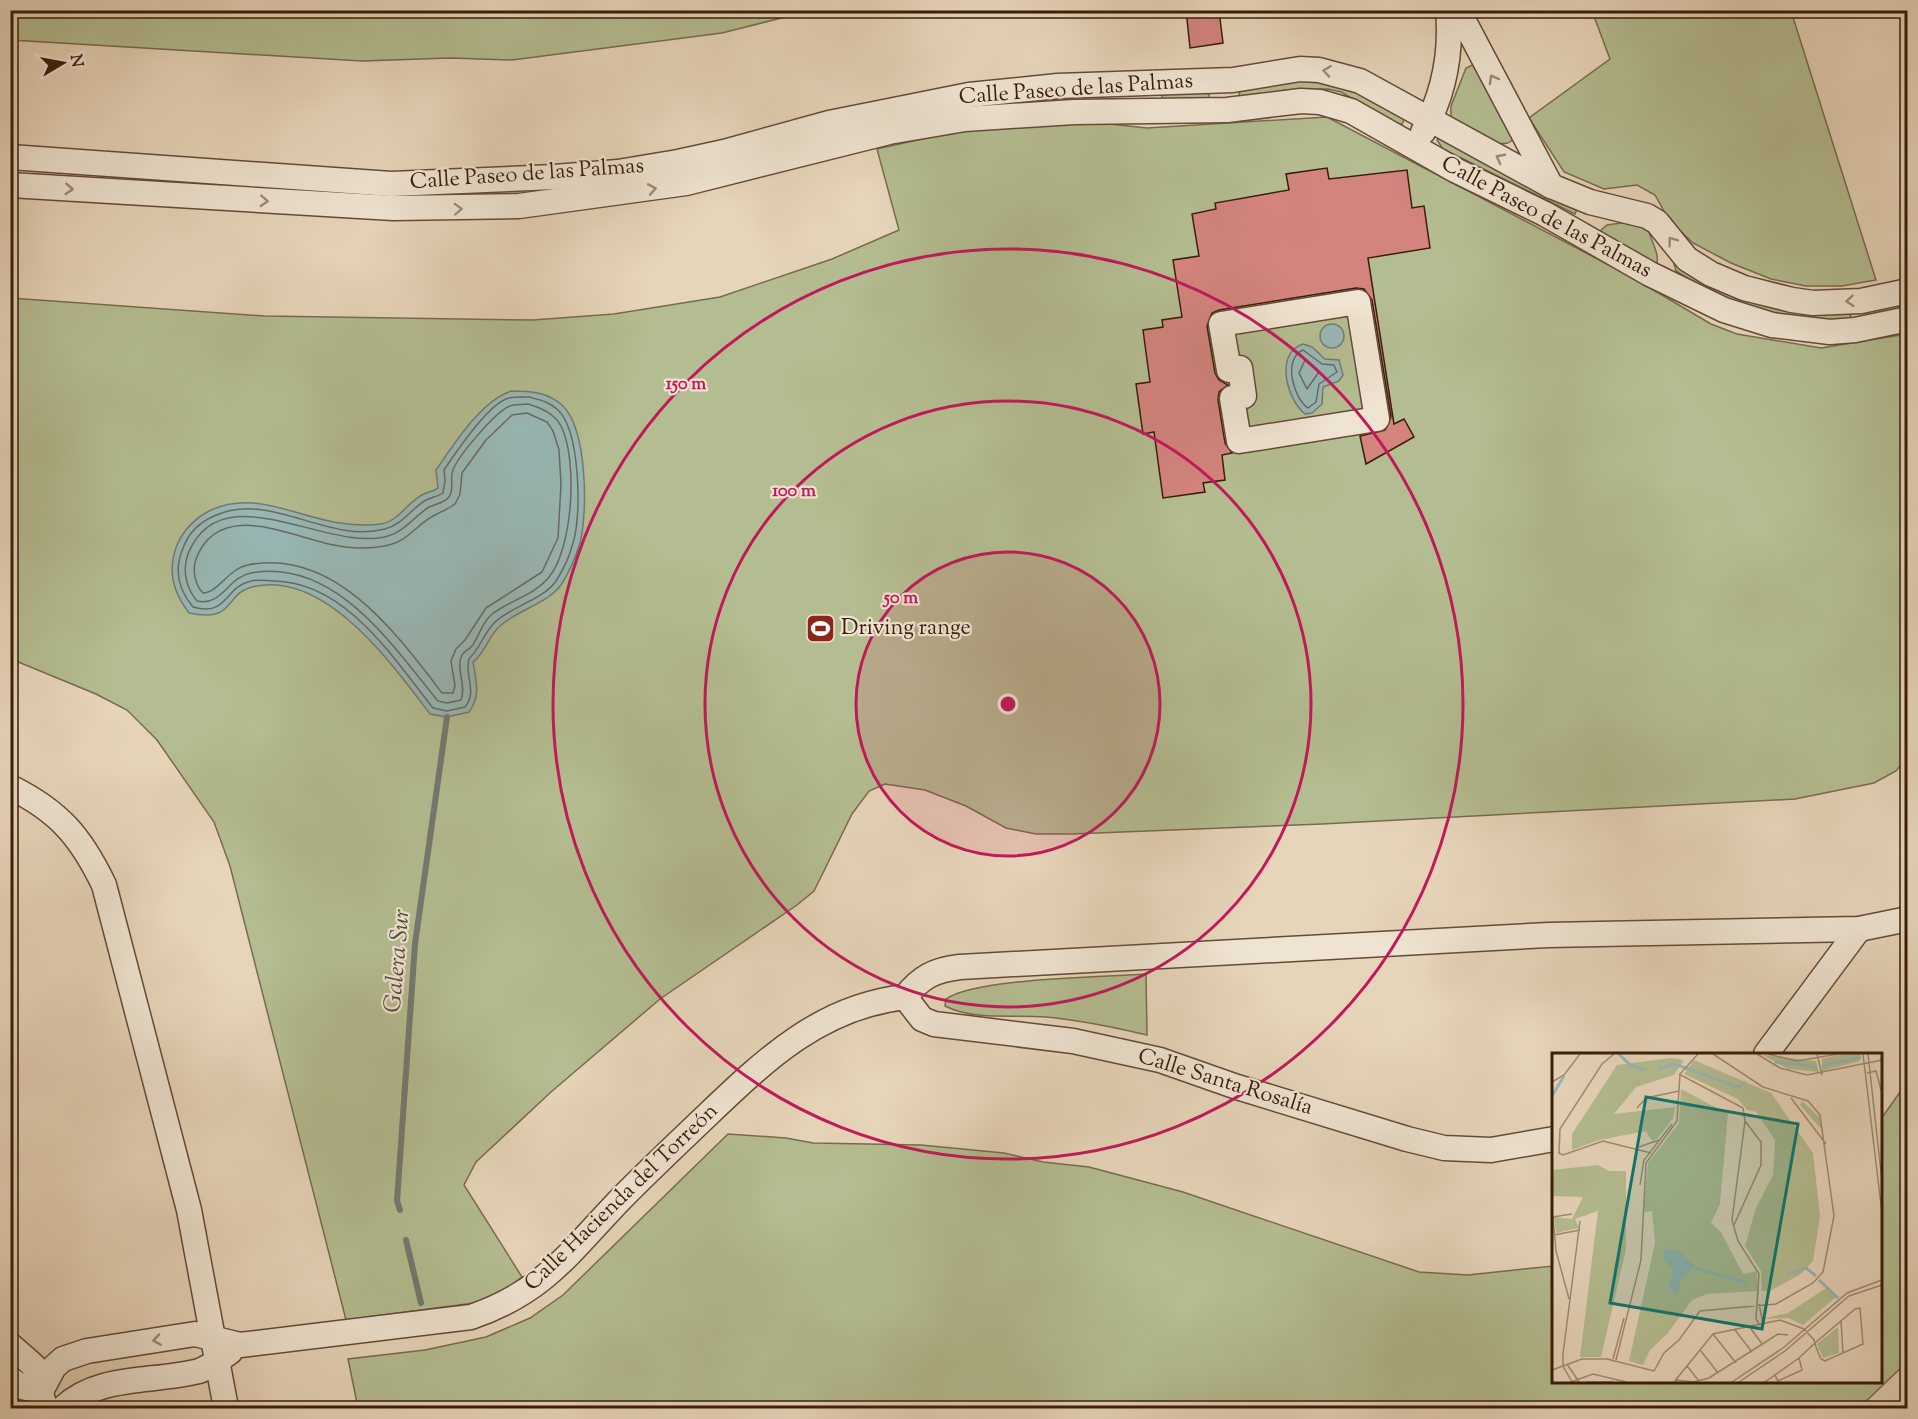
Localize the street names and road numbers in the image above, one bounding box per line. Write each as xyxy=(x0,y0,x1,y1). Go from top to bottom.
street label: Calle Paseo de las Palmas xyxy=(958,66,1194,114)
street label: Calle Paseo de las Palmas xyxy=(1435,149,1657,287)
street label: Calle Paseo de las Palmas xyxy=(409,151,645,199)
street label: Calle Santa Rosalía xyxy=(1134,1041,1316,1125)
street label: Calle Hacienda del Torreón xyxy=(518,1097,726,1299)

